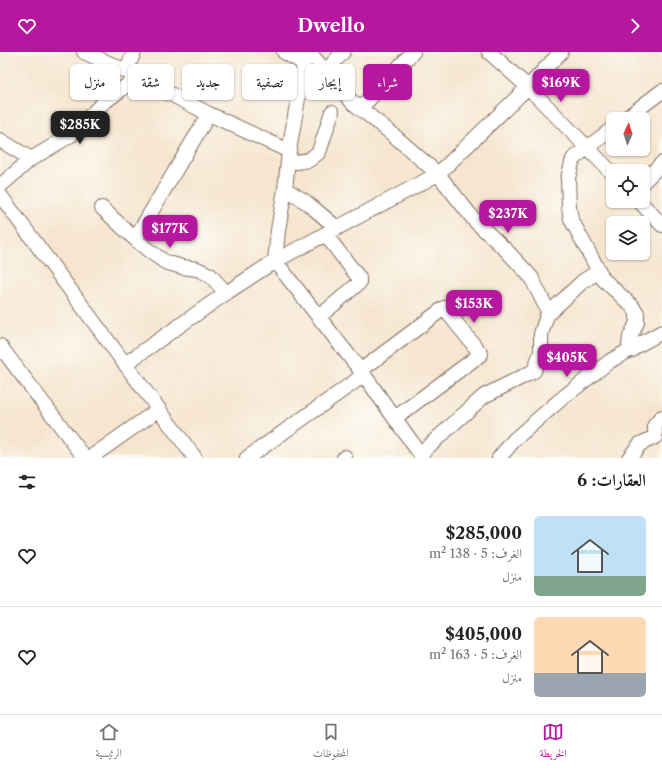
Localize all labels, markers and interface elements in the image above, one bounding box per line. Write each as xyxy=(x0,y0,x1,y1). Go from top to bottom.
icon: heart xyxy=(16,15,38,37)
text: Dwello xyxy=(297,15,365,37)
icon: forward xyxy=(624,15,646,37)
chip: منزل xyxy=(70,64,120,100)
chip: شقة xyxy=(128,64,174,100)
chip: جديد xyxy=(182,64,234,100)
chip: تصفية xyxy=(242,64,297,100)
chip: إيجار xyxy=(305,64,355,100)
chip: شراء xyxy=(363,64,412,100)
pin: $169K xyxy=(533,69,589,103)
text: $169K xyxy=(541,74,581,90)
pin: $285K xyxy=(52,111,108,145)
north arrow xyxy=(606,112,650,156)
map controls xyxy=(606,112,650,260)
text: $285K xyxy=(60,116,100,132)
button: locate xyxy=(606,164,650,208)
pin: $237K xyxy=(480,200,536,234)
text: $237K xyxy=(488,205,528,221)
pin: $177K xyxy=(142,215,198,249)
button: layers xyxy=(606,216,650,260)
text: $177K xyxy=(151,220,189,236)
pin: $153K xyxy=(446,290,502,324)
text: $153K xyxy=(455,295,493,311)
pin: $405K xyxy=(539,344,595,378)
text: $405K xyxy=(547,349,587,365)
text: العقارات: 6 xyxy=(577,470,646,490)
icon: filters xyxy=(16,471,38,493)
text: $285,000 xyxy=(446,523,522,543)
icon: home xyxy=(566,532,614,580)
icon: heart xyxy=(16,545,38,567)
text: الغرف: 5 · 138 m² xyxy=(429,545,522,561)
text: منزل xyxy=(502,568,522,584)
text: $405,000 xyxy=(445,624,522,644)
icon: home xyxy=(566,633,614,681)
icon: heart xyxy=(16,646,38,668)
text: الغرف: 5 · 163 m² xyxy=(429,646,522,662)
text: منزل xyxy=(502,669,522,685)
tab: الرئيسية xyxy=(95,721,122,764)
tab: المحفوظات xyxy=(313,721,349,764)
tab: الخريطة xyxy=(540,721,567,764)

